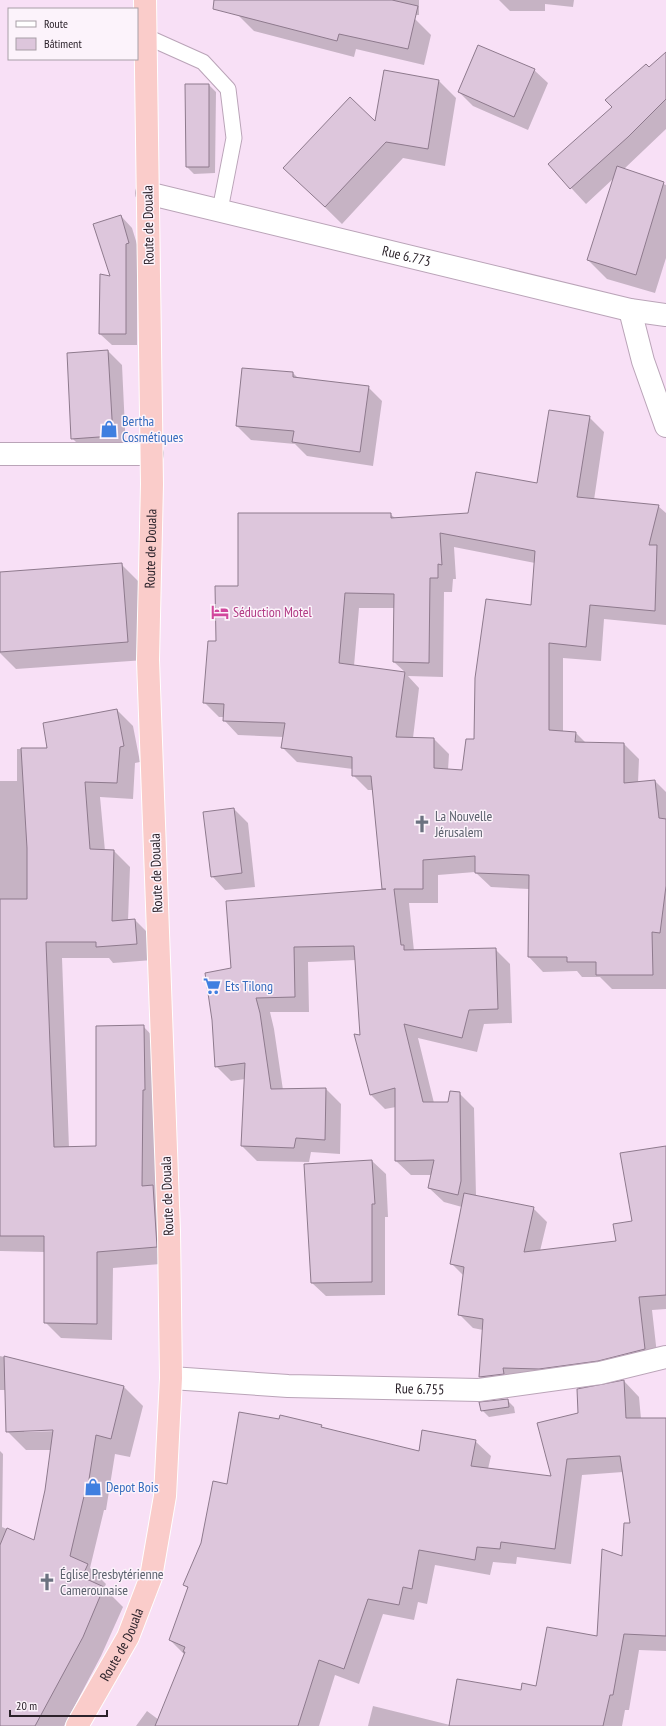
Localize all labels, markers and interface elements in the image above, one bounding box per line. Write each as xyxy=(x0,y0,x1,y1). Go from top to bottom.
legend xyxy=(8,8,138,60)
text: Route xyxy=(44,16,68,31)
text: Bâtiment xyxy=(44,36,82,51)
street label: Route de Douala xyxy=(138,185,158,265)
street label: Rue 6.773 xyxy=(380,241,433,270)
place label: Bertha Cosmétiques xyxy=(122,412,183,446)
shop icon: Bertha Cosmétiques xyxy=(99,419,119,439)
street label: Route de Douala xyxy=(141,509,160,589)
hotel icon: Séduction Motel xyxy=(210,602,230,622)
place label: Séduction Motel xyxy=(233,603,312,621)
place label: La Nouvelle Jérusalem xyxy=(434,807,493,841)
church icon: La Nouvelle Jérusalem xyxy=(412,814,432,834)
street label: Route de Douala xyxy=(146,833,166,913)
supermarket icon: Ets Tilong xyxy=(202,976,222,996)
place label: Ets Tilong xyxy=(225,977,273,995)
street label: Route de Douala xyxy=(157,1156,177,1236)
street label: Rue 6.755 xyxy=(395,1379,445,1398)
shop icon: Depot Bois xyxy=(83,1477,103,1497)
place label: Depot Bois xyxy=(106,1478,159,1496)
place label: Église Presbytérienne Camerounaise xyxy=(60,1565,164,1599)
church icon: Église Presbytérienne Camerounaise xyxy=(37,1572,57,1592)
street label: Route de Douala xyxy=(96,1606,147,1684)
scale bar xyxy=(10,1692,107,1718)
text: 20 m xyxy=(16,1698,37,1713)

